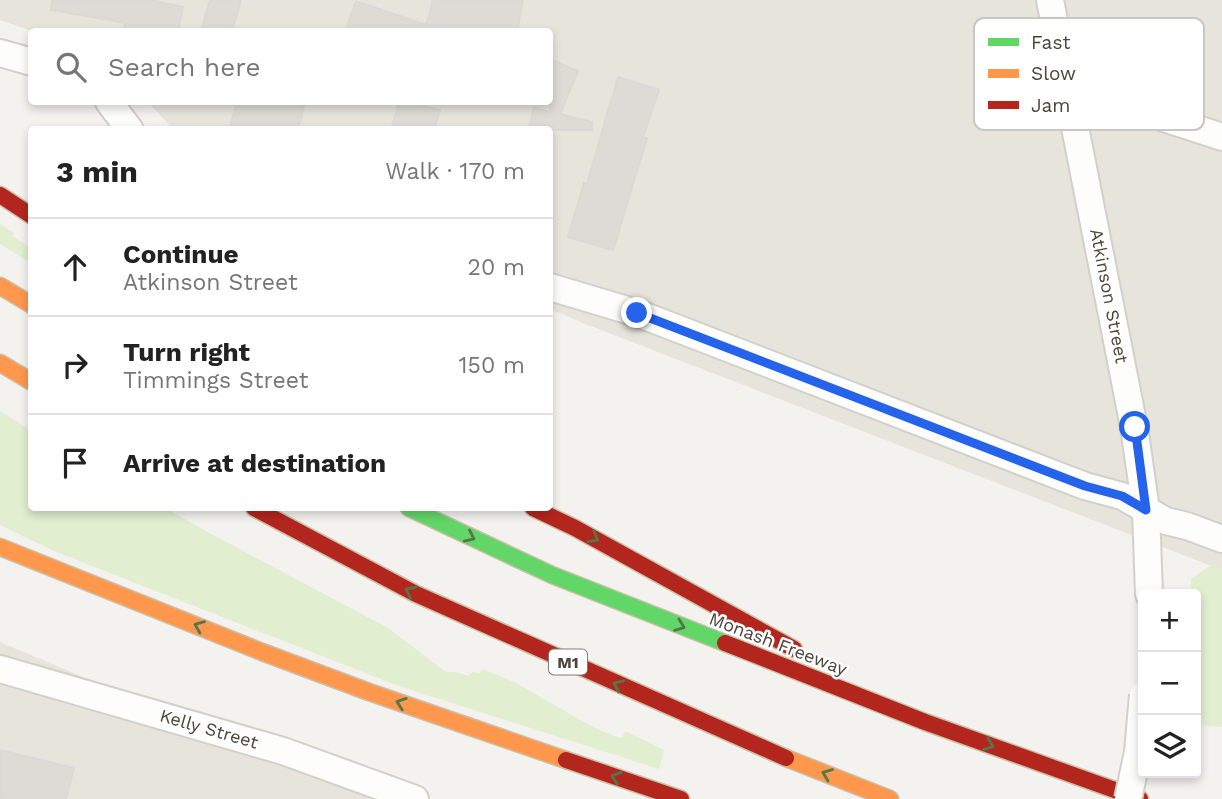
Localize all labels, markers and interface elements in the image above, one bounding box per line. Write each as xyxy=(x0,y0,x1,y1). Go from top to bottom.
legend xyxy=(974,18,1204,130)
search box xyxy=(28,28,553,105)
text: Fast xyxy=(1031,31,1070,54)
icon: search xyxy=(52,48,90,86)
text: Search here xyxy=(108,52,260,82)
text: Slow xyxy=(1031,62,1076,85)
text: Jam xyxy=(1031,94,1070,117)
text: 3 min xyxy=(56,154,138,189)
text: Walk · 170 m xyxy=(385,158,525,185)
street label: Atkinson Street xyxy=(1086,227,1133,365)
text: Continue xyxy=(123,239,239,269)
icon: ahead xyxy=(56,248,94,286)
text: 20 m xyxy=(468,254,525,281)
text: Atkinson Street xyxy=(123,269,298,296)
route end xyxy=(621,297,652,328)
text: Turn right xyxy=(123,337,250,367)
icon: right xyxy=(56,346,94,384)
text: 150 m xyxy=(459,352,525,379)
text: Timmings Street xyxy=(123,367,308,394)
route start xyxy=(1119,411,1150,442)
icon: arrive xyxy=(56,444,94,482)
text: Arrive at destination xyxy=(123,448,386,478)
one-way arrow xyxy=(463,529,475,543)
one-way arrow xyxy=(587,530,600,543)
one-way arrow xyxy=(405,585,418,599)
map controls xyxy=(1138,589,1201,778)
button: + xyxy=(1138,589,1201,652)
street label: Monash Freeway xyxy=(706,608,851,680)
one-way arrow xyxy=(673,617,685,631)
one-way arrow xyxy=(193,621,205,635)
road number: M1 xyxy=(549,650,587,674)
button: − xyxy=(1138,652,1201,715)
one-way arrow xyxy=(612,679,625,693)
one-way arrow xyxy=(396,697,408,711)
street label: Kelly Street xyxy=(158,704,261,753)
button: layers xyxy=(1138,715,1201,778)
one-way arrow xyxy=(982,737,994,751)
one-way arrow xyxy=(821,769,833,783)
one-way arrow xyxy=(611,771,623,785)

